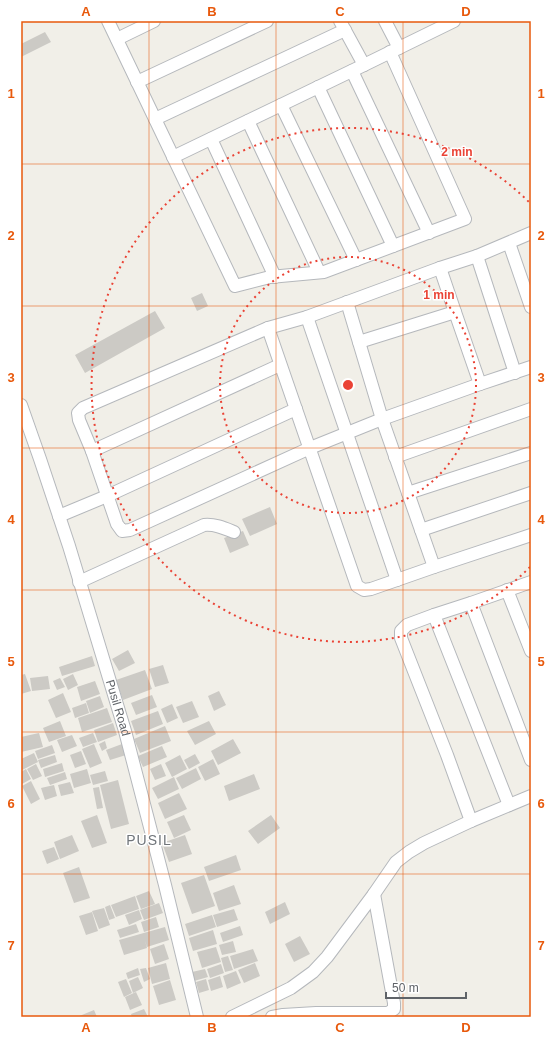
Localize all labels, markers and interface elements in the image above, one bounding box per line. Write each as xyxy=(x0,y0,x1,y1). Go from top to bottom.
text: A xyxy=(81,4,91,19)
text: B xyxy=(207,4,217,19)
text: C xyxy=(335,4,345,19)
text: D xyxy=(461,4,471,19)
text: 1 xyxy=(7,86,15,101)
text: 1 xyxy=(537,86,545,101)
text: 2 min xyxy=(441,145,473,159)
text: 2 xyxy=(7,228,15,243)
text: 2 xyxy=(537,228,545,243)
text: 1 min xyxy=(423,288,455,302)
text: 3 xyxy=(7,370,15,385)
text: 3 xyxy=(537,370,545,385)
centre of rings xyxy=(341,378,355,392)
text: 4 xyxy=(7,512,15,527)
text: 4 xyxy=(537,512,545,527)
text: 5 xyxy=(7,654,15,669)
text: 5 xyxy=(537,654,545,669)
street label: Pusil Road xyxy=(103,678,133,737)
text: 6 xyxy=(7,796,15,811)
text: 6 xyxy=(537,796,545,811)
district label: PUSIL xyxy=(126,832,172,848)
text: 7 xyxy=(7,938,15,953)
text: 7 xyxy=(537,938,545,953)
scale bar xyxy=(386,974,466,1000)
text: 50 m xyxy=(392,981,419,995)
text: A xyxy=(81,1020,91,1035)
text: B xyxy=(207,1020,217,1035)
text: C xyxy=(335,1020,345,1035)
text: D xyxy=(461,1020,471,1035)

